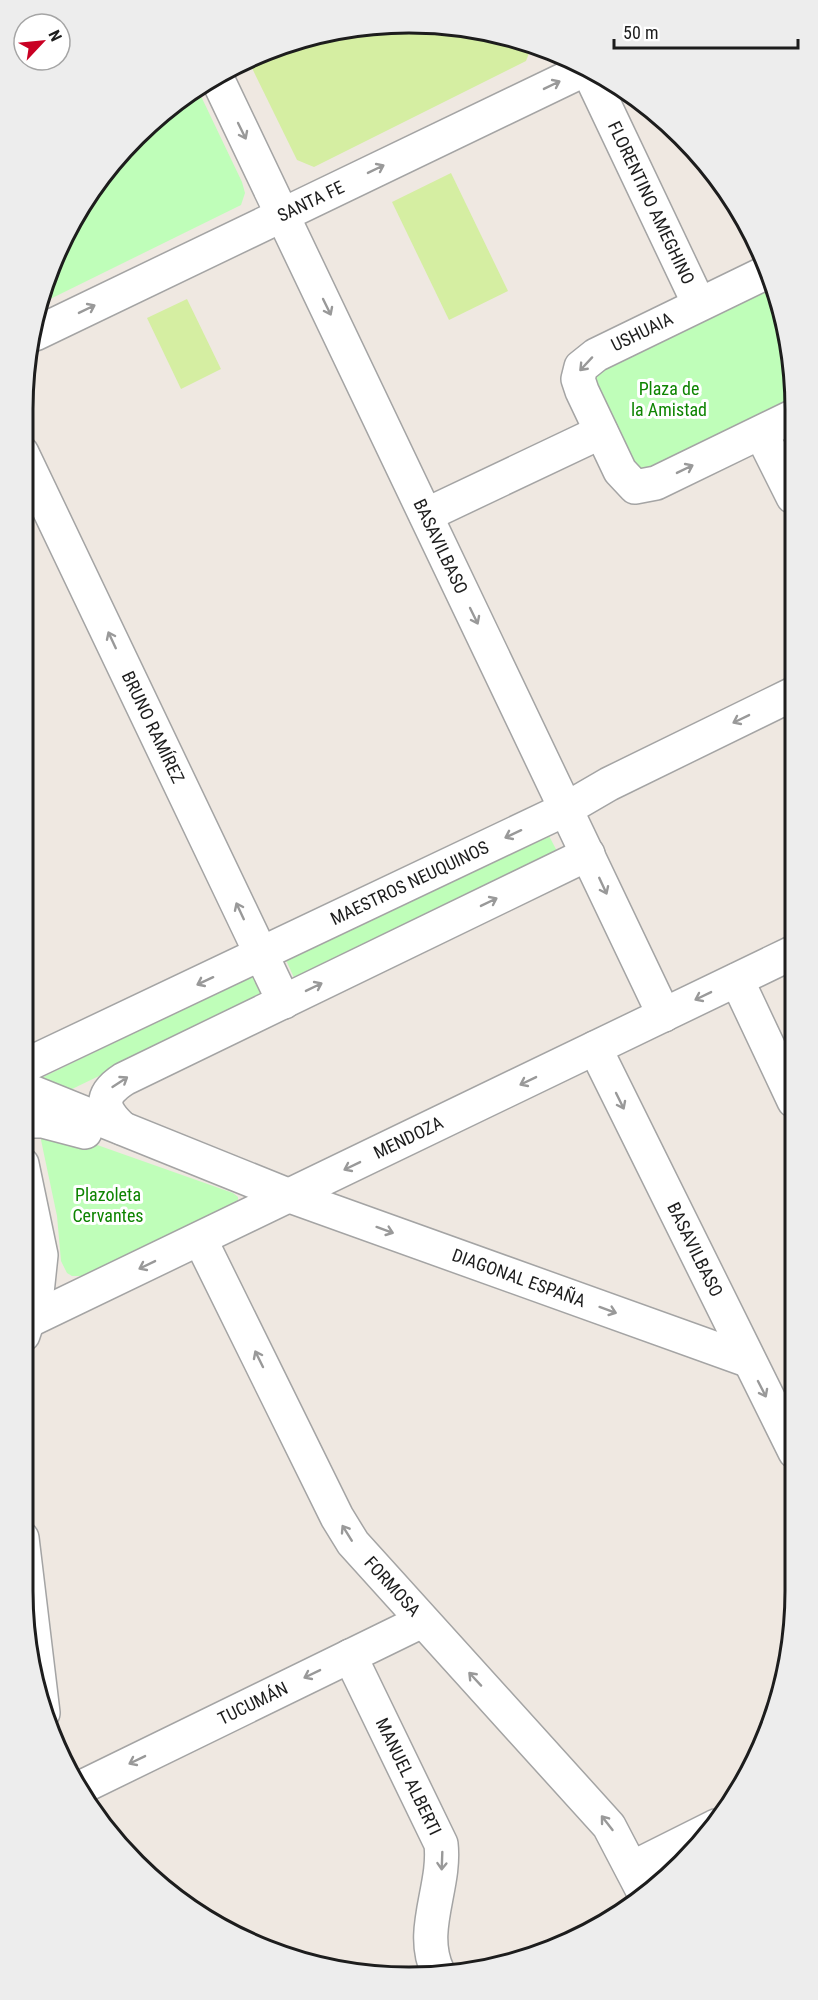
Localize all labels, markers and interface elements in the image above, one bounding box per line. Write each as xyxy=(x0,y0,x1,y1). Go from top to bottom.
north arrow xyxy=(12,12,72,72)
scale bar xyxy=(614,12,798,50)
text: 50 m xyxy=(623,22,658,43)
text: N xyxy=(44,27,66,44)
one-way arrow xyxy=(543,78,561,90)
street label: FLORENTINO AMEGHINO xyxy=(604,118,699,288)
one-way arrow xyxy=(237,122,249,140)
one-way arrow xyxy=(367,163,385,175)
street label: SANTA FE xyxy=(274,176,347,226)
one-way arrow xyxy=(321,298,333,316)
one-way arrow xyxy=(78,302,96,314)
street label: USHUAIA xyxy=(608,307,677,355)
one-way arrow xyxy=(579,356,593,371)
park label: Plaza de la Amistad xyxy=(631,378,707,420)
one-way arrow xyxy=(675,463,693,475)
street label: BASAVILBASO xyxy=(409,495,473,597)
one-way arrow xyxy=(468,606,480,624)
one-way arrow xyxy=(105,631,117,649)
street label: BRUNO RAMÍREZ xyxy=(118,668,189,787)
one-way arrow xyxy=(732,714,750,726)
one-way arrow xyxy=(505,828,523,840)
street label: MAESTROS NEUQUINOS xyxy=(327,836,492,929)
one-way arrow xyxy=(598,877,610,895)
one-way arrow xyxy=(480,896,498,907)
one-way arrow xyxy=(234,902,246,920)
one-way arrow xyxy=(196,975,214,987)
one-way arrow xyxy=(304,981,322,992)
one-way arrow xyxy=(695,990,713,1002)
one-way arrow xyxy=(519,1075,537,1087)
one-way arrow xyxy=(111,1076,128,1088)
one-way arrow xyxy=(615,1091,627,1109)
street label: MENDOZA xyxy=(370,1111,447,1163)
one-way arrow xyxy=(344,1160,362,1172)
park label: Plazoleta Cervantes xyxy=(72,1184,144,1226)
street label: BASAVILBASO xyxy=(663,1199,727,1300)
one-way arrow xyxy=(375,1225,393,1236)
street label: DIAGONAL ESPAÑA xyxy=(449,1244,589,1311)
one-way arrow xyxy=(139,1259,157,1271)
one-way arrow xyxy=(598,1305,617,1316)
one-way arrow xyxy=(253,1351,265,1368)
one-way arrow xyxy=(757,1379,769,1397)
one-way arrow xyxy=(340,1525,352,1542)
street label: FORMOSA xyxy=(360,1552,425,1621)
one-way arrow xyxy=(304,1669,322,1681)
one-way arrow xyxy=(468,1672,482,1687)
street label: TUCUMÁN xyxy=(214,1677,291,1729)
street label: MANUEL ALBERTI xyxy=(372,1714,446,1838)
one-way arrow xyxy=(128,1754,146,1766)
one-way arrow xyxy=(600,1816,613,1832)
one-way arrow xyxy=(436,1851,447,1871)

